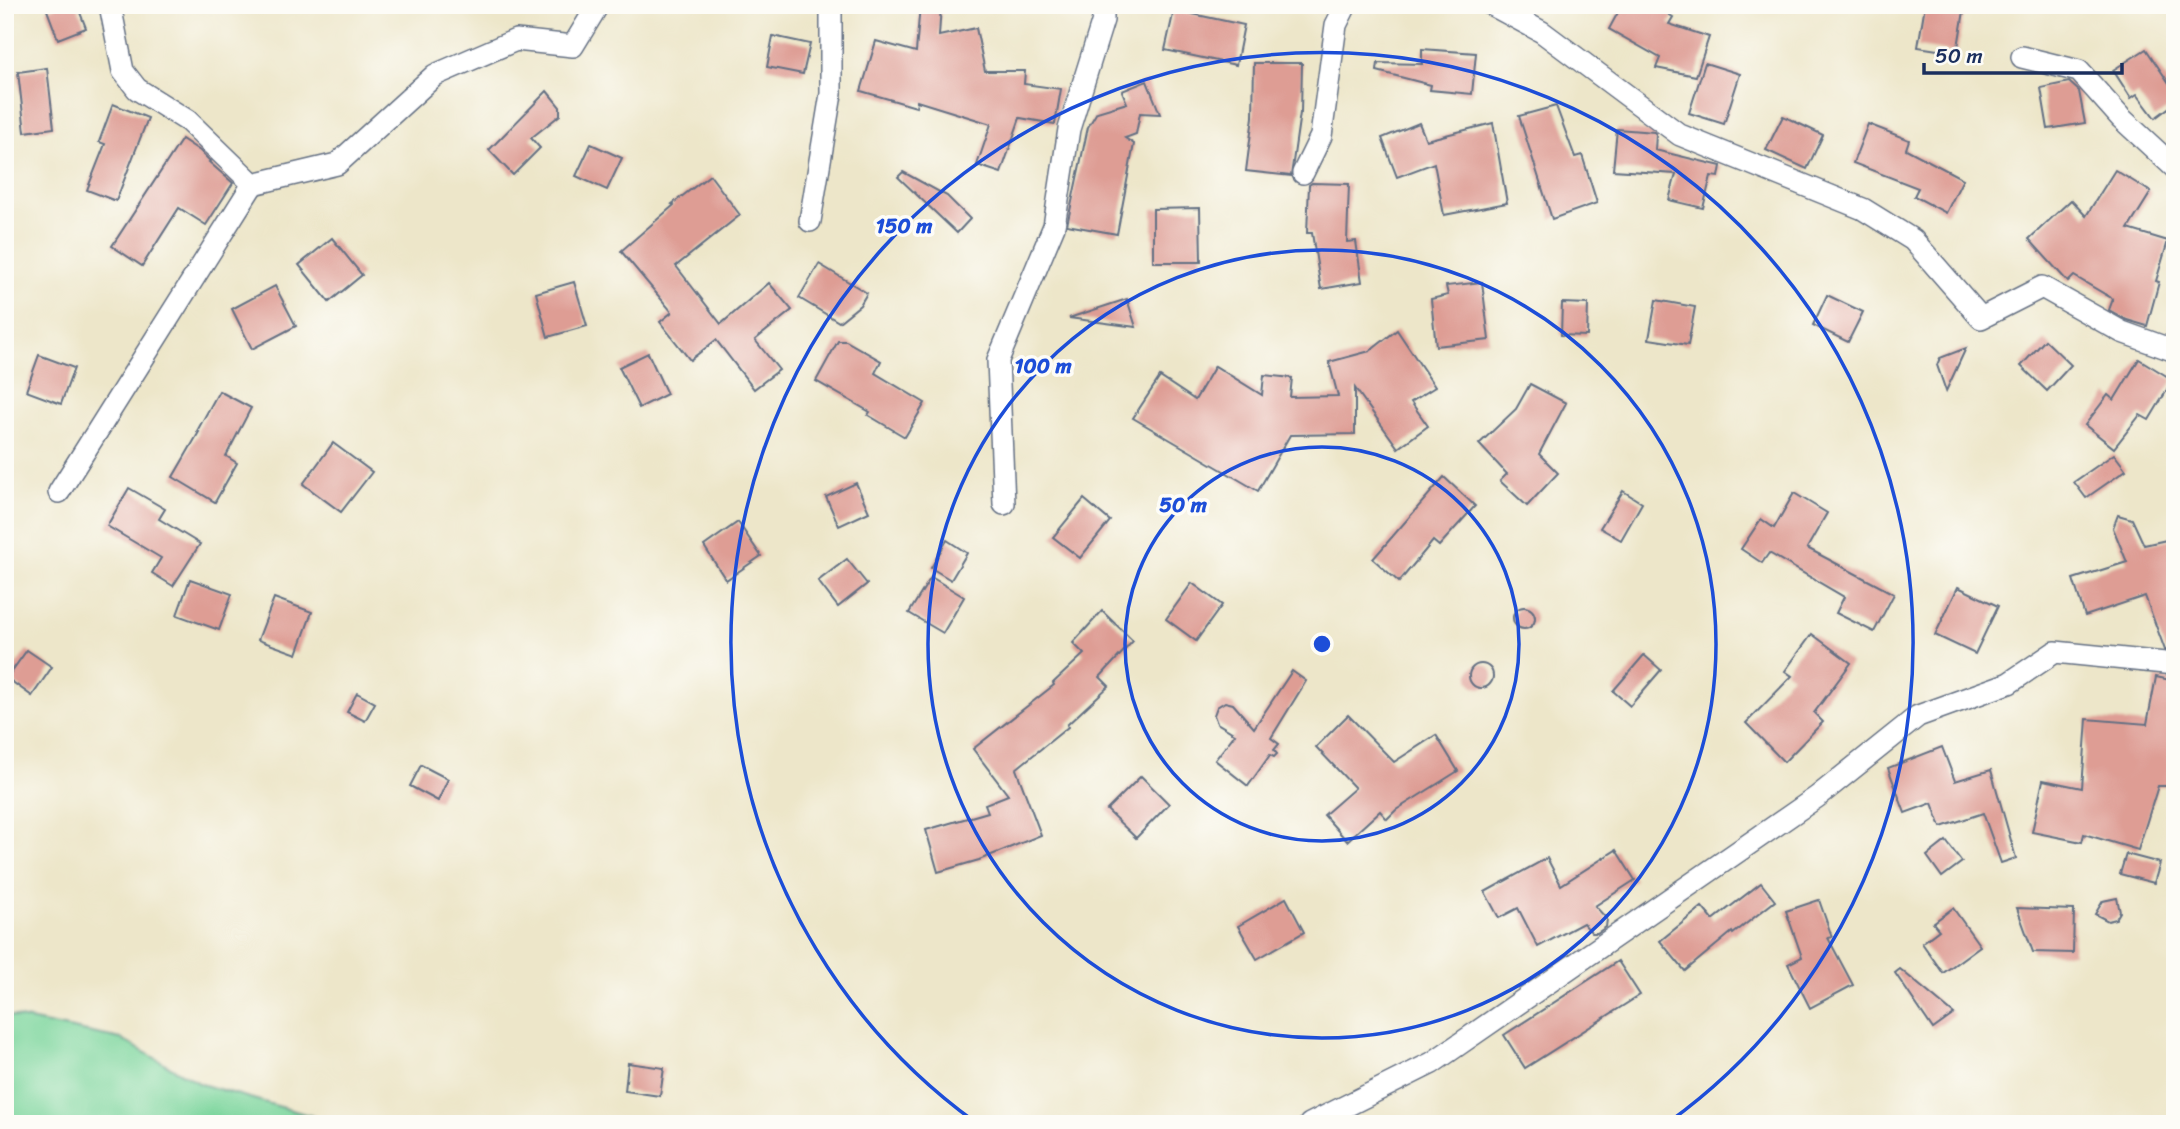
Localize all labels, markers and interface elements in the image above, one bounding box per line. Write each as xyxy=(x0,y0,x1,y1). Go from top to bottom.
scale bar xyxy=(1924,32,2122,76)
text: 50 m xyxy=(1935,37,1983,75)
text: 150 m xyxy=(876,207,933,245)
text: 100 m xyxy=(1014,347,1072,385)
text: 50 m xyxy=(1159,486,1208,524)
centre of rings xyxy=(1310,632,1334,656)

